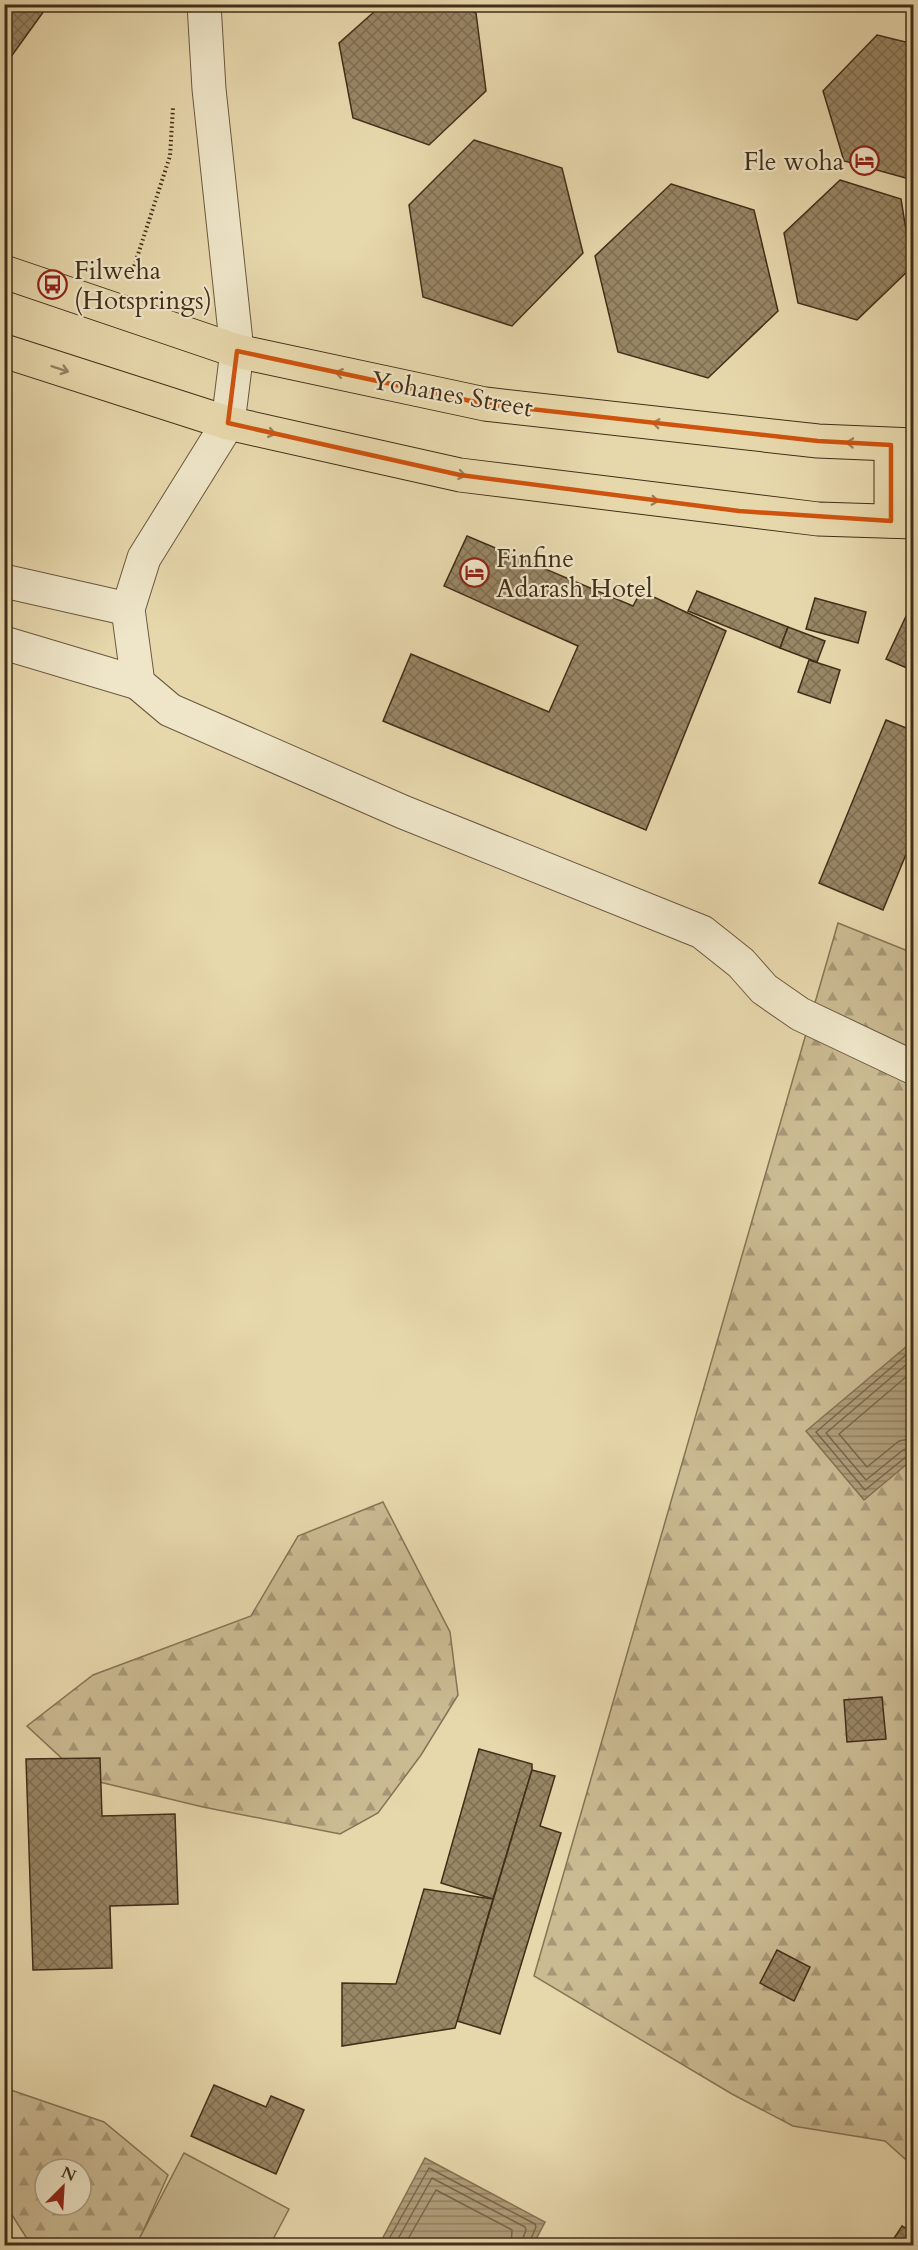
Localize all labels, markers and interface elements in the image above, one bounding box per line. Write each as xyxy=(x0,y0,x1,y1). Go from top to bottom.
place label: Fle woha xyxy=(743,144,844,179)
hotel icon: Fle woha xyxy=(849,145,881,177)
place label: Filweha (Hotsprings) xyxy=(74,253,212,318)
bus stop icon: Filweha (Hotsprings) xyxy=(37,269,69,301)
street label: Yohanes Street xyxy=(368,363,536,425)
one-way arrow xyxy=(50,364,69,375)
one-way arrow xyxy=(335,368,355,379)
one-way arrow xyxy=(652,418,671,429)
one-way arrow xyxy=(257,426,276,438)
one-way arrow xyxy=(846,438,866,449)
one-way arrow xyxy=(447,469,466,480)
one-way arrow xyxy=(640,494,660,505)
place label: Finfine Adarash Hotel xyxy=(496,541,653,606)
hotel icon: Finfine Adarash Hotel xyxy=(459,557,491,589)
north arrow xyxy=(33,2157,93,2217)
text: N xyxy=(58,2161,80,2187)

